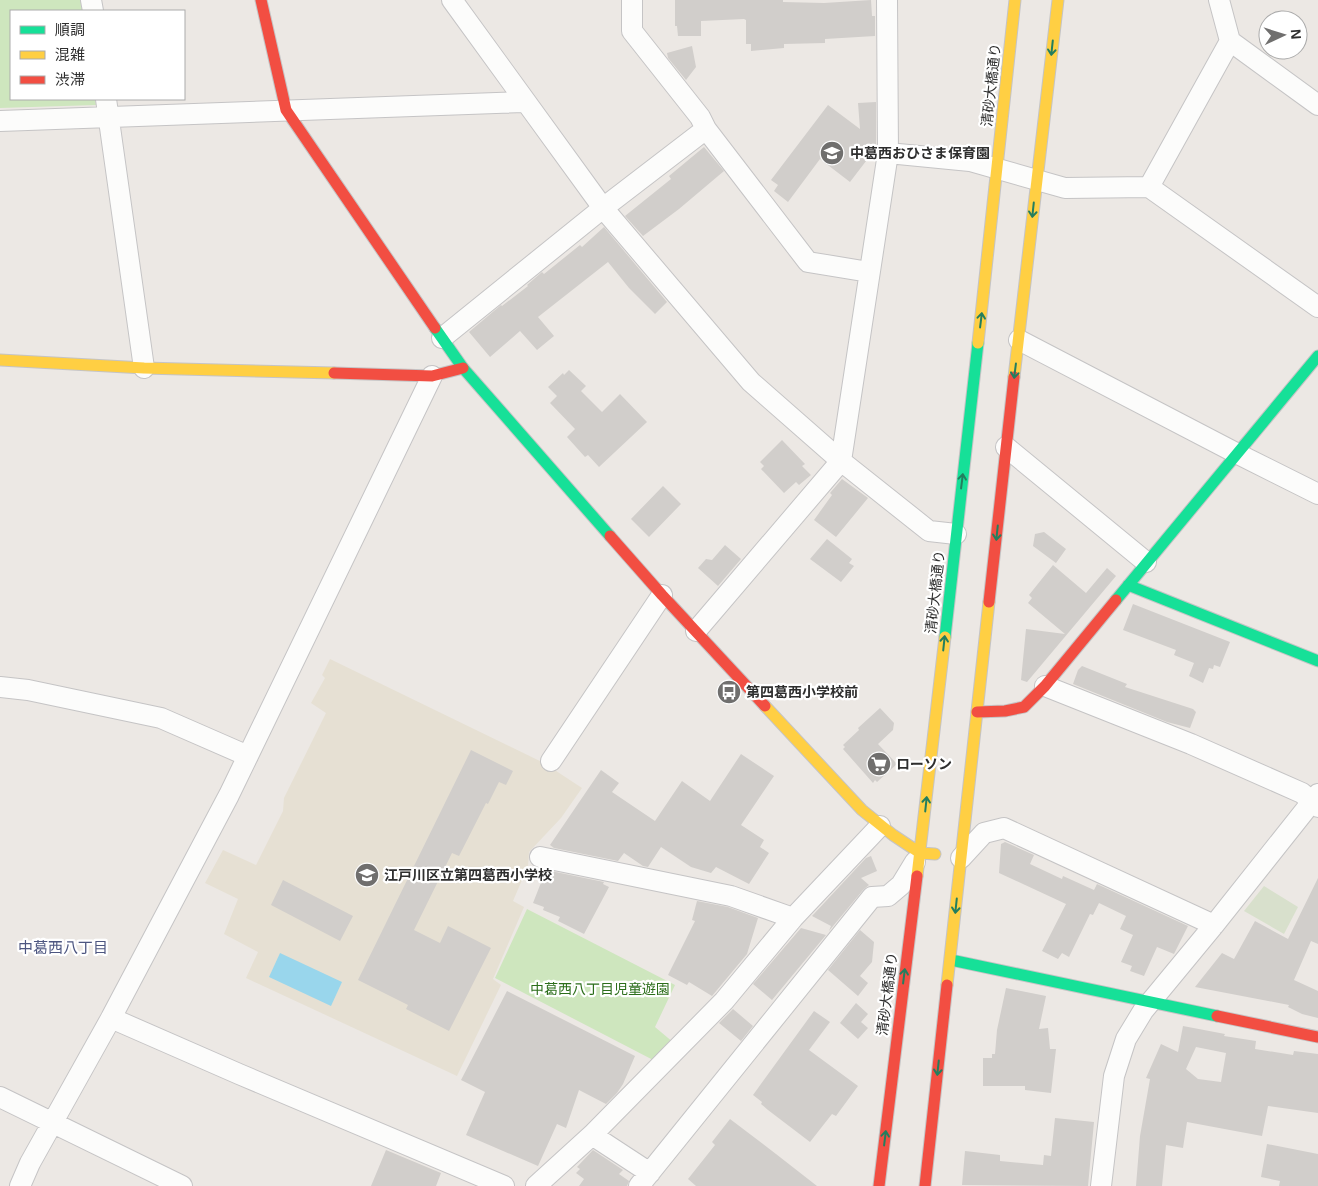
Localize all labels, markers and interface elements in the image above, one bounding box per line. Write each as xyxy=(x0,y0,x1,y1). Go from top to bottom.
legend xyxy=(10,10,185,100)
north arrow xyxy=(1258,10,1308,60)
text: 順調 xyxy=(55,21,85,38)
text: N xyxy=(1288,28,1304,40)
one-way arrow xyxy=(1047,40,1057,56)
street label: 清砂大橋通り xyxy=(979,42,1003,128)
text: 混雑 xyxy=(55,46,85,63)
text: 渋滞 xyxy=(55,71,85,88)
school or university icon: 中葛西おひさま保育園 xyxy=(819,140,845,166)
place label: 中葛西おひさま保育園 xyxy=(850,145,990,161)
one-way arrow xyxy=(1028,202,1038,218)
one-way arrow xyxy=(976,312,986,328)
one-way arrow xyxy=(1010,363,1020,379)
one-way arrow xyxy=(957,473,967,489)
one-way arrow xyxy=(992,524,1002,540)
street label: 清砂大橋通り xyxy=(923,549,947,635)
one-way arrow xyxy=(939,635,949,651)
bus stop icon: 第四葛西小学校前 xyxy=(716,679,742,705)
place label: 第四葛西小学校前 xyxy=(746,684,858,700)
supermarket icon: ローソン xyxy=(866,751,892,777)
place label: ローソン xyxy=(896,756,952,772)
one-way arrow xyxy=(921,796,931,812)
school or university icon: 江戸川区立第四葛西小学校 xyxy=(354,862,380,888)
place label: 江戸川区立第四葛西小学校 xyxy=(384,867,552,883)
one-way arrow xyxy=(951,898,961,914)
district label: 中葛西八丁目 xyxy=(18,939,108,956)
street label: 清砂大橋通り xyxy=(874,951,900,1037)
one-way arrow xyxy=(900,969,910,985)
park label: 中葛西八丁目児童遊園 xyxy=(530,981,670,997)
one-way arrow xyxy=(933,1059,943,1075)
one-way arrow xyxy=(880,1130,890,1146)

